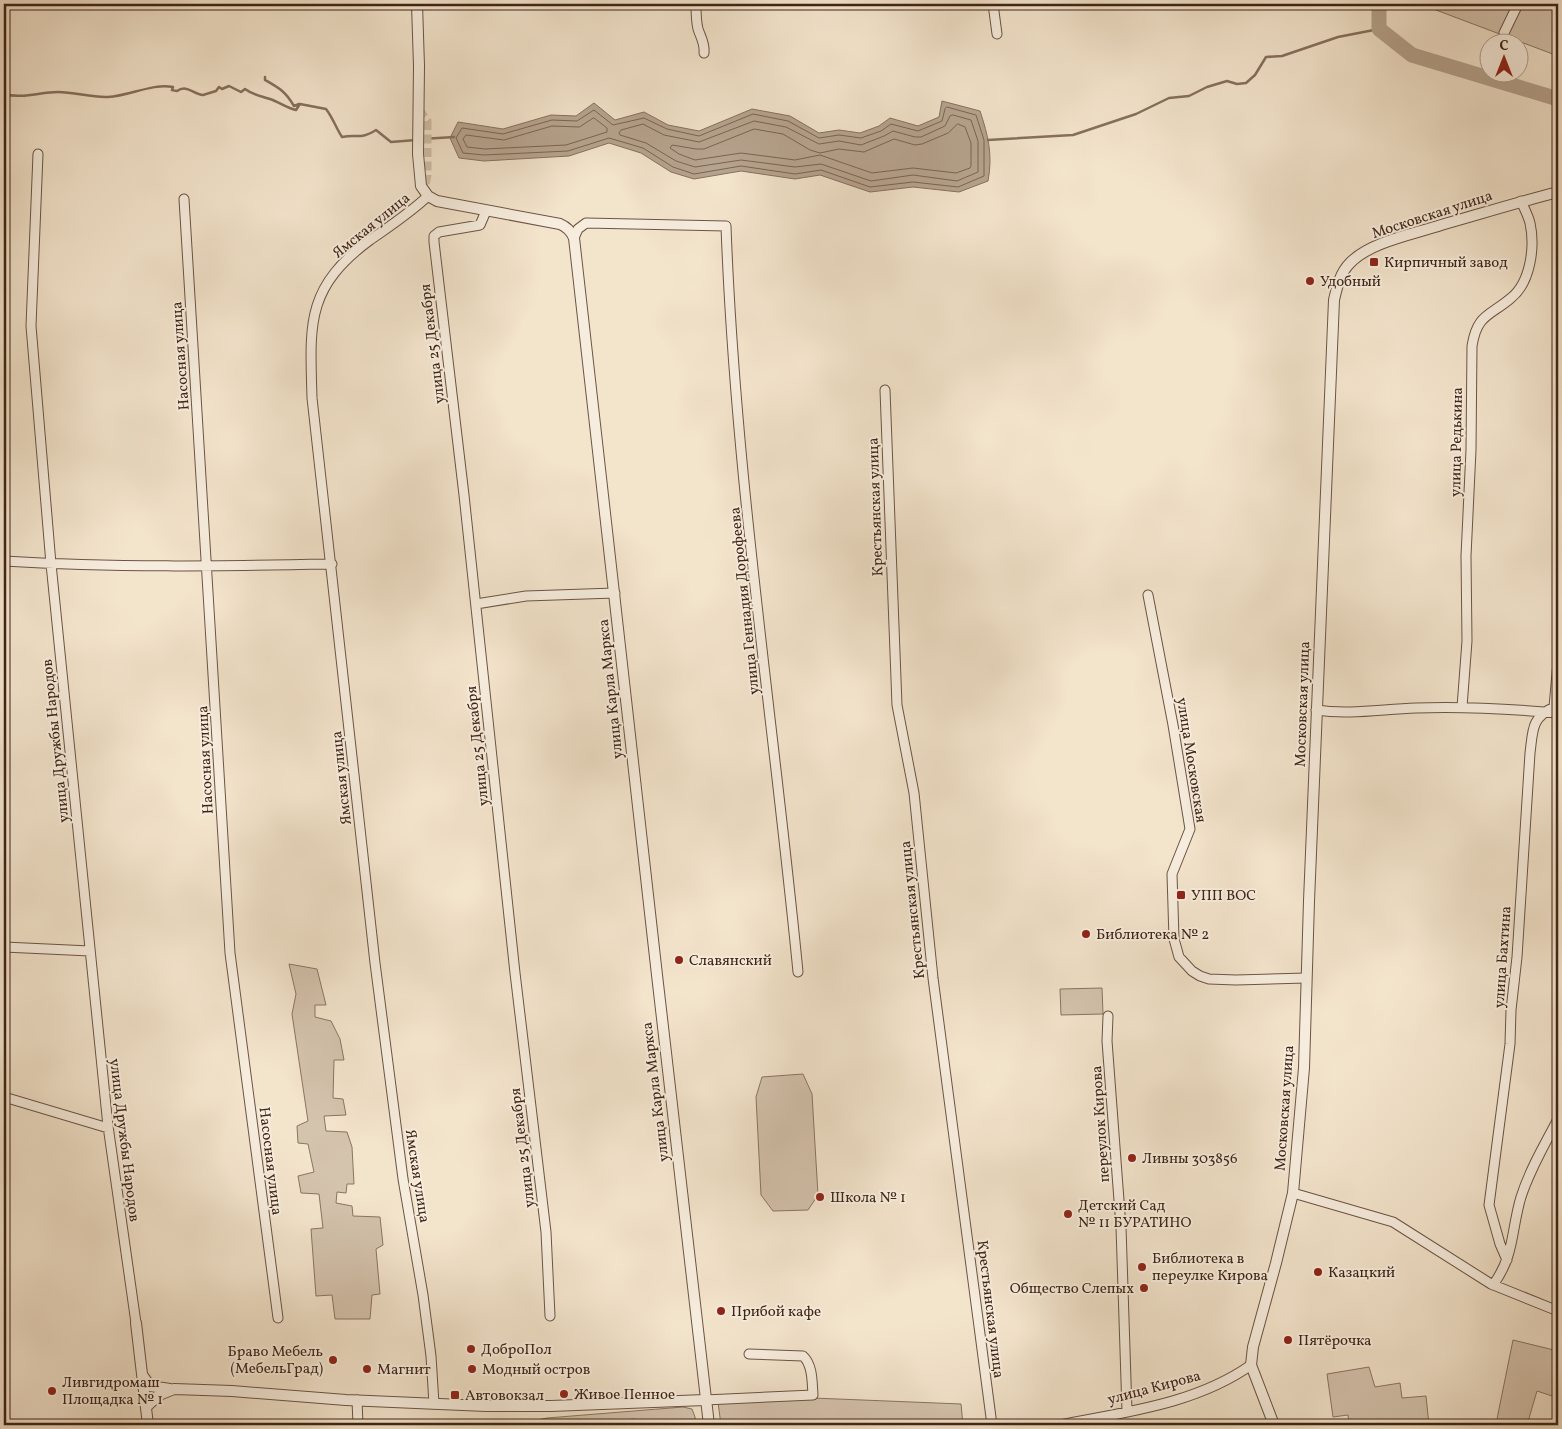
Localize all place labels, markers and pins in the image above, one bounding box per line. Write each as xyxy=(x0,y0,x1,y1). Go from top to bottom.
place label: Кирпичный завод xyxy=(1384,253,1508,274)
marker: Кирпичный завод xyxy=(1368,256,1380,268)
place label: Удобный xyxy=(1320,272,1381,293)
marker: Удобный xyxy=(1304,275,1316,287)
place label: УПП ВОС xyxy=(1191,886,1256,907)
marker: УПП ВОС xyxy=(1175,889,1187,901)
place label: Библиотека № 2 xyxy=(1096,925,1209,946)
marker: Библиотека № 2 xyxy=(1080,928,1092,940)
place label: Славянский xyxy=(689,951,772,972)
marker: Славянский xyxy=(673,954,685,966)
place label: Ливны 303856 xyxy=(1142,1149,1238,1170)
marker: Ливны 303856 xyxy=(1126,1152,1138,1164)
place label: Школа № 1 xyxy=(830,1188,906,1209)
marker: Школа № 1 xyxy=(814,1191,826,1203)
place label: Детский Сад № 11 БУРАТИНО xyxy=(1078,1196,1192,1234)
marker: Детский Сад № 11 БУРАТИНО xyxy=(1062,1208,1074,1220)
place label: Библиотека в переулке Кирова xyxy=(1152,1249,1268,1287)
marker: Библиотека в переулке Кирова xyxy=(1136,1261,1148,1273)
place label: Казацкий xyxy=(1328,1263,1395,1284)
marker: Казацкий xyxy=(1312,1266,1324,1278)
place label: Общество Слепых xyxy=(1010,1279,1134,1300)
marker: Общество Слепых xyxy=(1138,1282,1150,1294)
place label: Прибой кафе xyxy=(731,1302,821,1323)
marker: Прибой кафе xyxy=(715,1305,727,1317)
place label: Пятёрочка xyxy=(1298,1331,1372,1352)
marker: Пятёрочка xyxy=(1282,1334,1294,1346)
place label: ДоброПол xyxy=(481,1340,552,1361)
place label: Браво Мебель (МебельГрад) xyxy=(228,1342,323,1380)
marker: ДоброПол xyxy=(465,1343,477,1355)
marker: Браво Мебель (МебельГрад) xyxy=(327,1354,339,1366)
place label: Магнит xyxy=(377,1360,431,1381)
place label: Модный остров xyxy=(482,1360,590,1381)
marker: Магнит xyxy=(361,1363,373,1375)
marker: Модный остров xyxy=(466,1363,478,1375)
place label: Ливгидромаш Площадка № 1 xyxy=(62,1373,163,1411)
marker: Ливгидромаш Площадка № 1 xyxy=(46,1385,58,1397)
place label: Живое Пенное xyxy=(574,1385,675,1406)
place label: Автовокзал xyxy=(465,1386,544,1407)
marker: Живое Пенное xyxy=(558,1388,570,1400)
marker: Автовокзал xyxy=(449,1389,461,1401)

